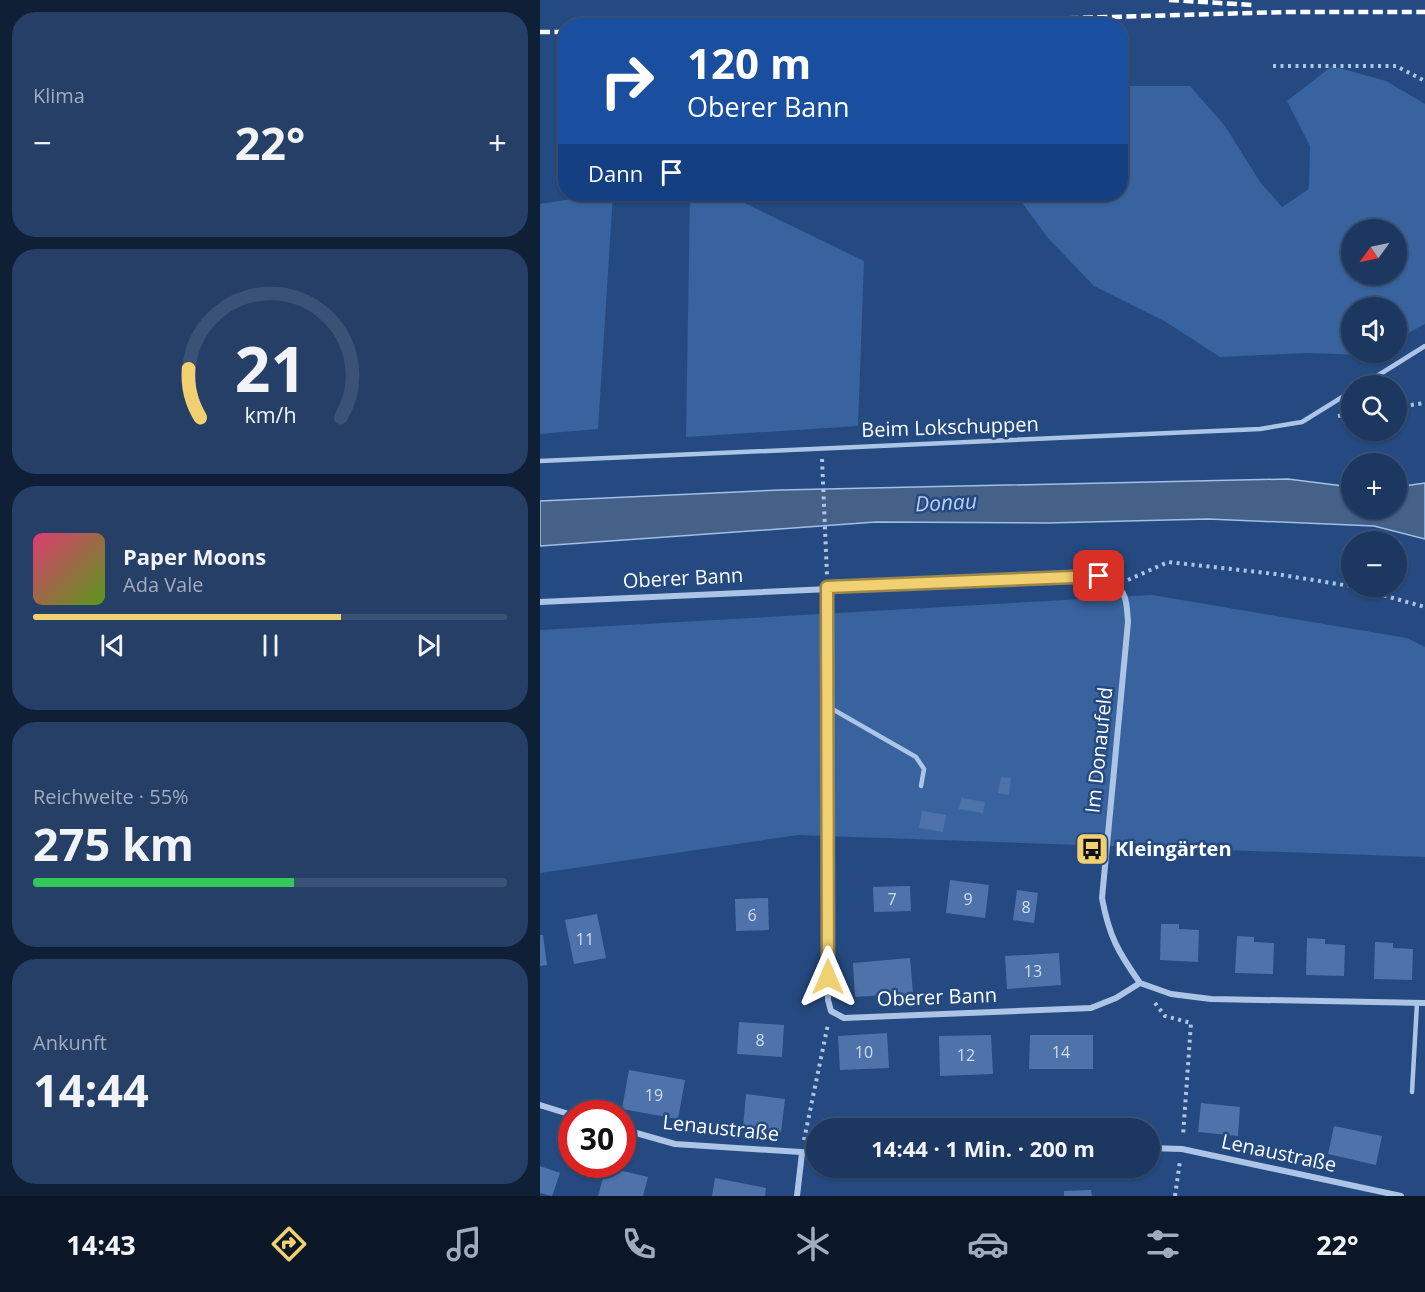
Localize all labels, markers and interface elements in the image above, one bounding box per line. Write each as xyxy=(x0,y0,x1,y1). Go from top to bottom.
text: 120 m xyxy=(687,34,811,91)
icon: right xyxy=(588,42,666,120)
text: Klima xyxy=(33,82,85,109)
text: Oberer Bann xyxy=(687,88,850,125)
text: 22° xyxy=(235,112,305,173)
text: − xyxy=(33,120,52,165)
text: + xyxy=(488,120,507,165)
icon: arrive xyxy=(655,156,688,189)
text: Dann xyxy=(588,158,643,188)
north arrow xyxy=(1341,219,1407,285)
map controls xyxy=(1341,219,1407,597)
button: sound xyxy=(1341,297,1407,363)
text: 21 xyxy=(234,325,306,410)
button: search xyxy=(1341,375,1407,441)
text: km/h xyxy=(244,401,296,430)
street label: Beim Lokschuppen xyxy=(861,410,1039,443)
button: + xyxy=(1341,453,1407,519)
water label: Donau xyxy=(914,486,978,518)
button: − xyxy=(1341,531,1407,597)
text: Paper Moons xyxy=(123,541,266,571)
pin xyxy=(1073,550,1124,601)
icon: arrive xyxy=(1082,559,1115,592)
street label: Oberer Bann xyxy=(622,561,744,594)
text: Ada Vale xyxy=(123,571,204,598)
icon: previous xyxy=(96,629,129,662)
icon: pause xyxy=(254,629,287,662)
icon: next xyxy=(412,629,445,662)
street label: Im Donaufeld xyxy=(1078,686,1119,814)
text: Reichweite · 55% xyxy=(33,783,189,810)
text: 275 km xyxy=(33,813,194,874)
bus stop icon: Kleingärten xyxy=(1074,831,1110,867)
place label: Kleingärten xyxy=(1115,835,1232,862)
house number: 7 xyxy=(887,888,897,910)
house number: 9 xyxy=(963,888,973,910)
house number: 8 xyxy=(1021,896,1031,918)
house number: 6 xyxy=(747,904,757,926)
house number: 11 xyxy=(576,928,594,950)
position arrow xyxy=(796,945,860,1009)
house number: 13 xyxy=(1024,960,1042,982)
street label: Oberer Bann xyxy=(876,981,998,1012)
text: Ankunft xyxy=(33,1029,107,1056)
house number: 8 xyxy=(755,1029,765,1051)
house number: 10 xyxy=(855,1041,873,1063)
house number: 14 xyxy=(1052,1041,1070,1063)
house number: 12 xyxy=(957,1044,975,1066)
text: 14:44 xyxy=(33,1059,149,1120)
house number: 19 xyxy=(645,1084,663,1106)
speed limit sign: 30 xyxy=(558,1100,636,1178)
street label: Lenaustraße xyxy=(661,1108,781,1147)
street label: Lenaustraße xyxy=(1219,1127,1339,1178)
text: 14:44 · 1 Min. · 200 m xyxy=(871,1133,1095,1163)
icon: directions xyxy=(268,1223,310,1265)
icon: music xyxy=(443,1223,485,1265)
icon: phone xyxy=(618,1223,660,1265)
icon: climate xyxy=(792,1223,834,1265)
icon: car xyxy=(967,1223,1009,1265)
icon: filters xyxy=(1142,1223,1184,1265)
text: 14:43 xyxy=(66,1226,136,1263)
text: 22° xyxy=(1316,1226,1359,1263)

